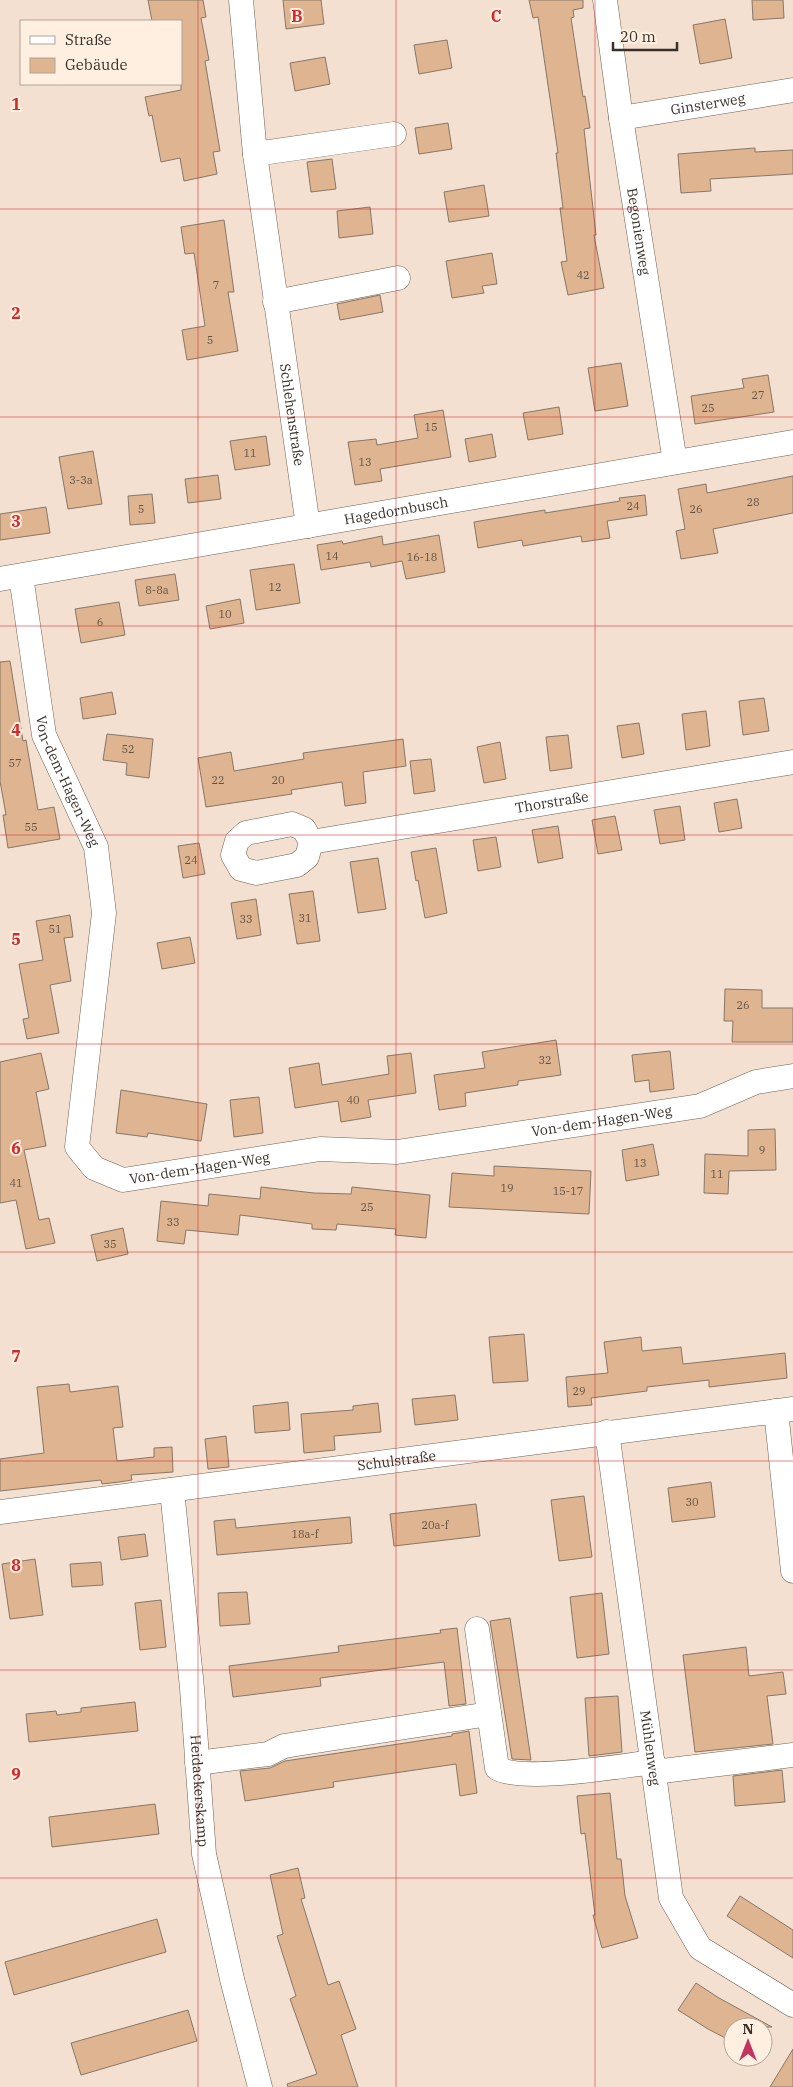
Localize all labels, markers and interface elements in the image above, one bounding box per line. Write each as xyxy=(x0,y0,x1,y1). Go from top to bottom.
text: B xyxy=(291,6,303,26)
text: C xyxy=(491,6,501,26)
legend xyxy=(20,20,182,85)
scale bar xyxy=(613,20,677,52)
text: 20 m xyxy=(620,27,656,46)
text: Straße xyxy=(65,30,112,49)
text: Gebäude xyxy=(65,55,128,74)
street label: Ginsterweg xyxy=(669,89,747,119)
text: 1 xyxy=(11,94,21,114)
street label: Begonienweg xyxy=(623,187,655,277)
house number: 42 xyxy=(576,268,590,282)
house number: 7 xyxy=(213,278,219,292)
text: 2 xyxy=(11,303,21,323)
house number: 5 xyxy=(207,333,213,347)
street label: Schlehenstraße xyxy=(276,362,308,467)
house number: 27 xyxy=(751,388,765,402)
house number: 25 xyxy=(701,401,715,415)
house number: 15 xyxy=(424,420,438,434)
house number: 11 xyxy=(243,446,257,460)
house number: 13 xyxy=(358,455,372,469)
house number: 3-3a xyxy=(69,473,93,487)
street label: Hagedornbusch xyxy=(343,493,450,528)
house number: 28 xyxy=(746,495,760,509)
house number: 24 xyxy=(626,499,640,513)
house number: 5 xyxy=(138,502,144,516)
house number: 26 xyxy=(689,502,703,516)
text: 3 xyxy=(11,511,21,531)
house number: 14 xyxy=(325,549,339,563)
house number: 16-18 xyxy=(407,550,437,564)
house number: 12 xyxy=(268,580,282,594)
house number: 8-8a xyxy=(145,583,169,597)
house number: 10 xyxy=(218,607,232,621)
house number: 6 xyxy=(97,615,103,629)
street label: Von-dem-Hagen-Weg xyxy=(32,714,104,850)
text: 4 xyxy=(11,720,21,740)
house number: 52 xyxy=(121,742,135,756)
house number: 57 xyxy=(8,756,22,770)
house number: 22 xyxy=(211,773,225,787)
house number: 20 xyxy=(271,773,285,787)
street label: Thorstraße xyxy=(514,787,590,817)
house number: 55 xyxy=(24,820,38,834)
house number: 24 xyxy=(184,853,198,867)
house number: 31 xyxy=(298,911,312,925)
house number: 33 xyxy=(239,912,253,926)
house number: 51 xyxy=(48,922,62,936)
text: 5 xyxy=(11,929,21,949)
house number: 26 xyxy=(736,998,750,1012)
house number: 32 xyxy=(538,1053,552,1067)
house number: 40 xyxy=(346,1093,360,1107)
street label: Von-dem-Hagen-Weg xyxy=(530,1101,673,1140)
text: 6 xyxy=(11,1138,21,1158)
house number: 9 xyxy=(759,1143,765,1157)
street label: Von-dem-Hagen-Weg xyxy=(128,1148,271,1188)
house number: 13 xyxy=(633,1156,647,1170)
house number: 11 xyxy=(710,1167,724,1181)
house number: 41 xyxy=(9,1176,23,1190)
house number: 19 xyxy=(500,1181,514,1195)
house number: 15-17 xyxy=(553,1184,583,1198)
house number: 25 xyxy=(360,1200,374,1214)
house number: 33 xyxy=(166,1215,180,1229)
house number: 35 xyxy=(103,1237,117,1251)
text: 7 xyxy=(11,1346,21,1366)
house number: 29 xyxy=(572,1384,586,1398)
street label: Schulstraße xyxy=(356,1446,437,1474)
house number: 30 xyxy=(685,1495,699,1509)
house number: 20a-f xyxy=(421,1518,450,1532)
house number: 18a-f xyxy=(291,1527,320,1541)
text: 8 xyxy=(11,1555,21,1575)
street label: Mühlenweg xyxy=(636,1709,665,1787)
street label: Heidackerskamp xyxy=(186,1734,212,1848)
text: 9 xyxy=(11,1764,21,1784)
north arrow xyxy=(723,2017,773,2067)
text: N xyxy=(742,2020,754,2038)

